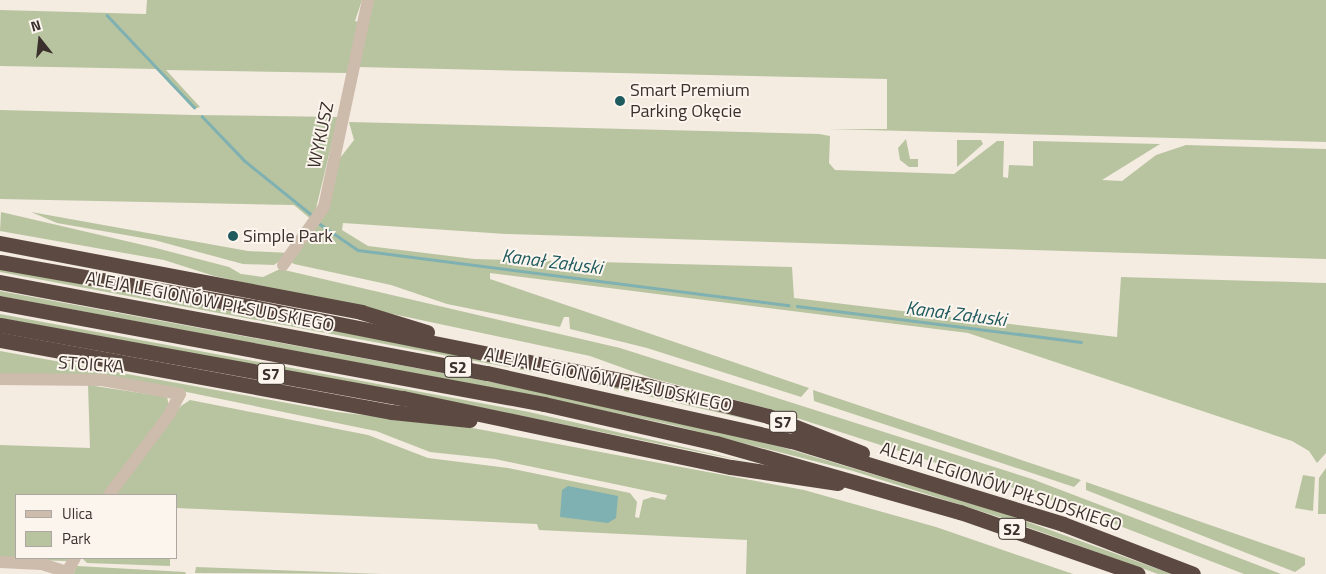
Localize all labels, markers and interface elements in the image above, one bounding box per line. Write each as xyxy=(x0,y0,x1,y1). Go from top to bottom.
text: N xyxy=(28,14,43,37)
north arrow xyxy=(15,15,65,65)
place label: Smart Premium Parking Okęcie xyxy=(630,80,750,122)
marker: Smart Premium Parking Okęcie xyxy=(614,95,626,107)
street label: WYKUSZ xyxy=(303,100,339,170)
place label: Simple Park xyxy=(243,225,333,247)
marker: Simple Park xyxy=(227,230,239,242)
water label: Kanał Załuski xyxy=(500,244,604,278)
street label: ALEJA LEGIONÓW PIŁSUDSKIEGO xyxy=(84,267,336,337)
water label: Kanał Załuski xyxy=(904,296,1008,330)
street label: ALEJA LEGIONÓW PIŁSUDSKIEGO xyxy=(482,343,734,417)
street label: STOICKA xyxy=(57,352,125,378)
road number: S2 xyxy=(443,354,473,381)
road number: S7 xyxy=(256,360,286,388)
road number: S7 xyxy=(768,408,798,436)
street label: ALEJA LEGIONÓW PIŁSUDSKIEGO xyxy=(877,438,1125,536)
legend xyxy=(15,494,178,559)
text: Ulica xyxy=(62,502,92,525)
road number: S2 xyxy=(997,516,1027,542)
text: Park xyxy=(62,527,91,550)

